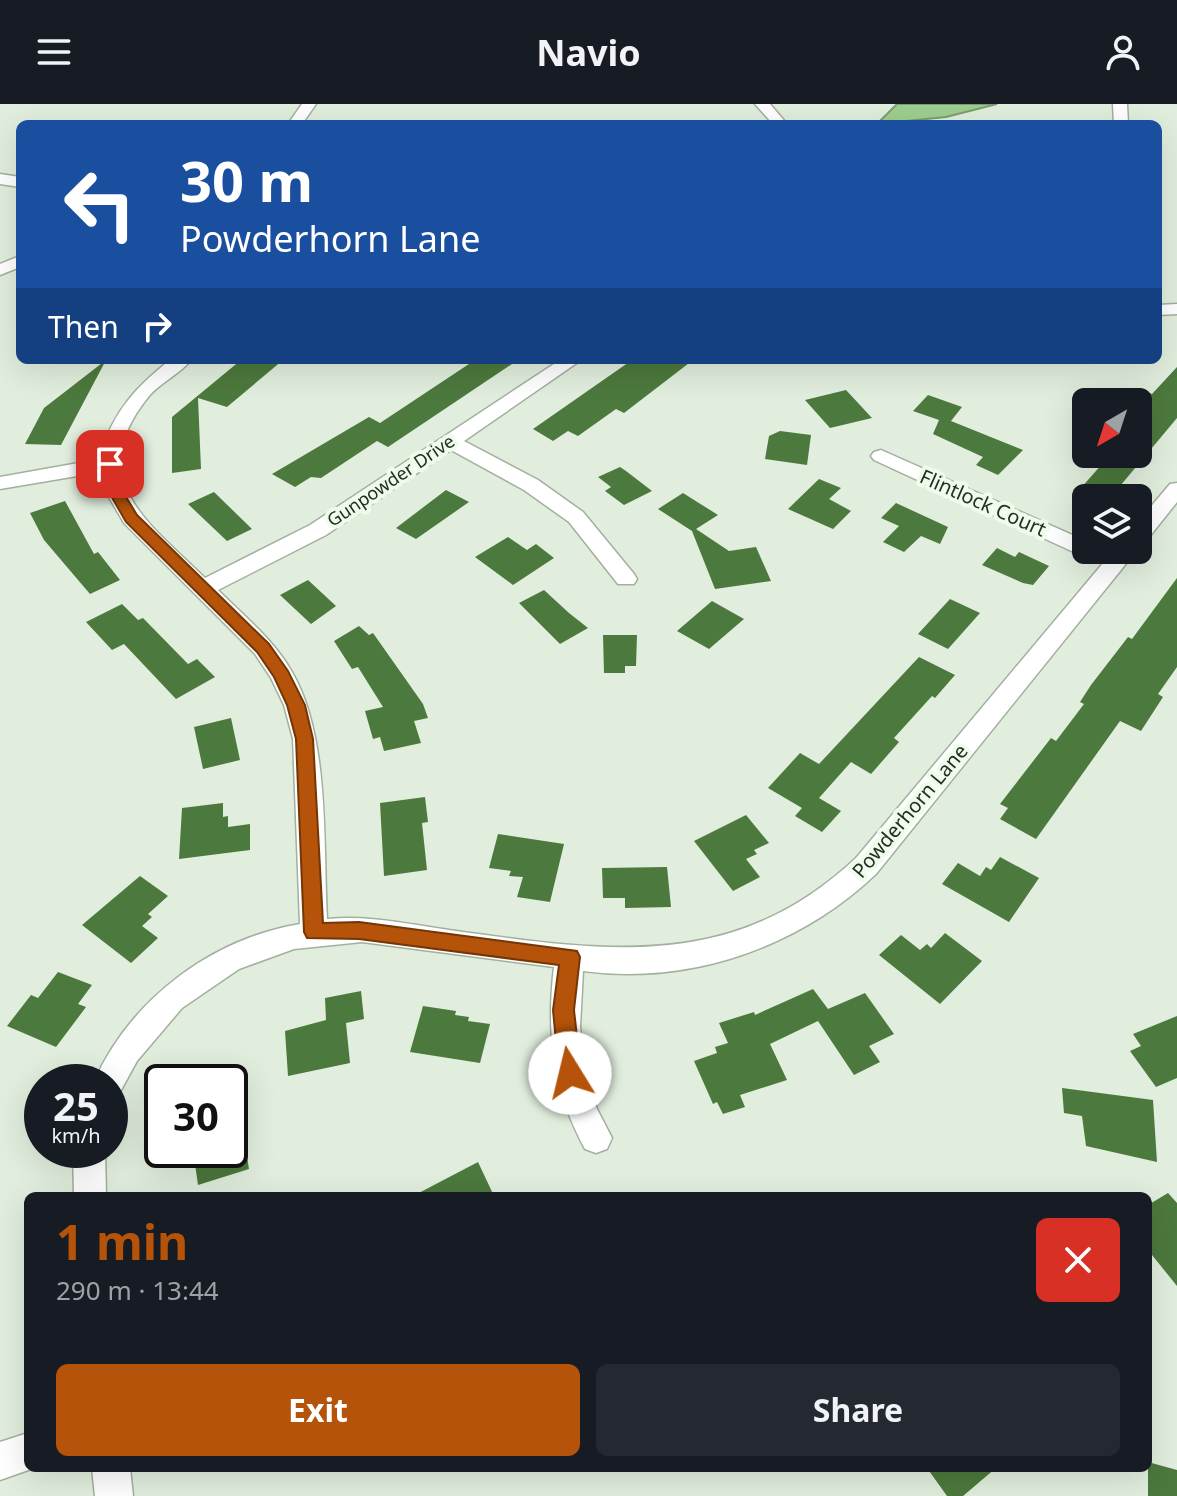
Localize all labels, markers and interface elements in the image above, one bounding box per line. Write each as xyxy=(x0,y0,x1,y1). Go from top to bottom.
text: Navio xyxy=(536,28,641,77)
icon: menu xyxy=(32,30,76,74)
icon: person xyxy=(1101,30,1145,74)
text: 30 m xyxy=(180,142,313,218)
icon: left xyxy=(48,152,152,256)
text: Powderhorn Lane xyxy=(180,214,481,263)
icon: right xyxy=(135,304,179,348)
text: Then xyxy=(48,306,119,347)
north arrow xyxy=(1072,388,1152,468)
map controls xyxy=(1072,388,1152,564)
street label: Gunpowder Drive xyxy=(322,429,459,532)
pin xyxy=(76,430,144,498)
icon: arrive xyxy=(88,442,132,486)
street label: Flintlock Court xyxy=(916,463,1051,542)
button: layers xyxy=(1072,484,1152,564)
street label: Powderhorn Lane xyxy=(846,738,974,883)
position arrow xyxy=(528,1031,612,1115)
speed limit sign: 30 xyxy=(144,1064,248,1168)
text: 25 xyxy=(53,1078,99,1133)
text: km/h xyxy=(51,1122,101,1149)
text: 1 min xyxy=(56,1209,188,1274)
button: close xyxy=(1036,1218,1120,1302)
text: 290 m · 13:44 xyxy=(56,1272,219,1308)
button: Exit xyxy=(56,1364,580,1456)
button: Share xyxy=(596,1364,1120,1456)

